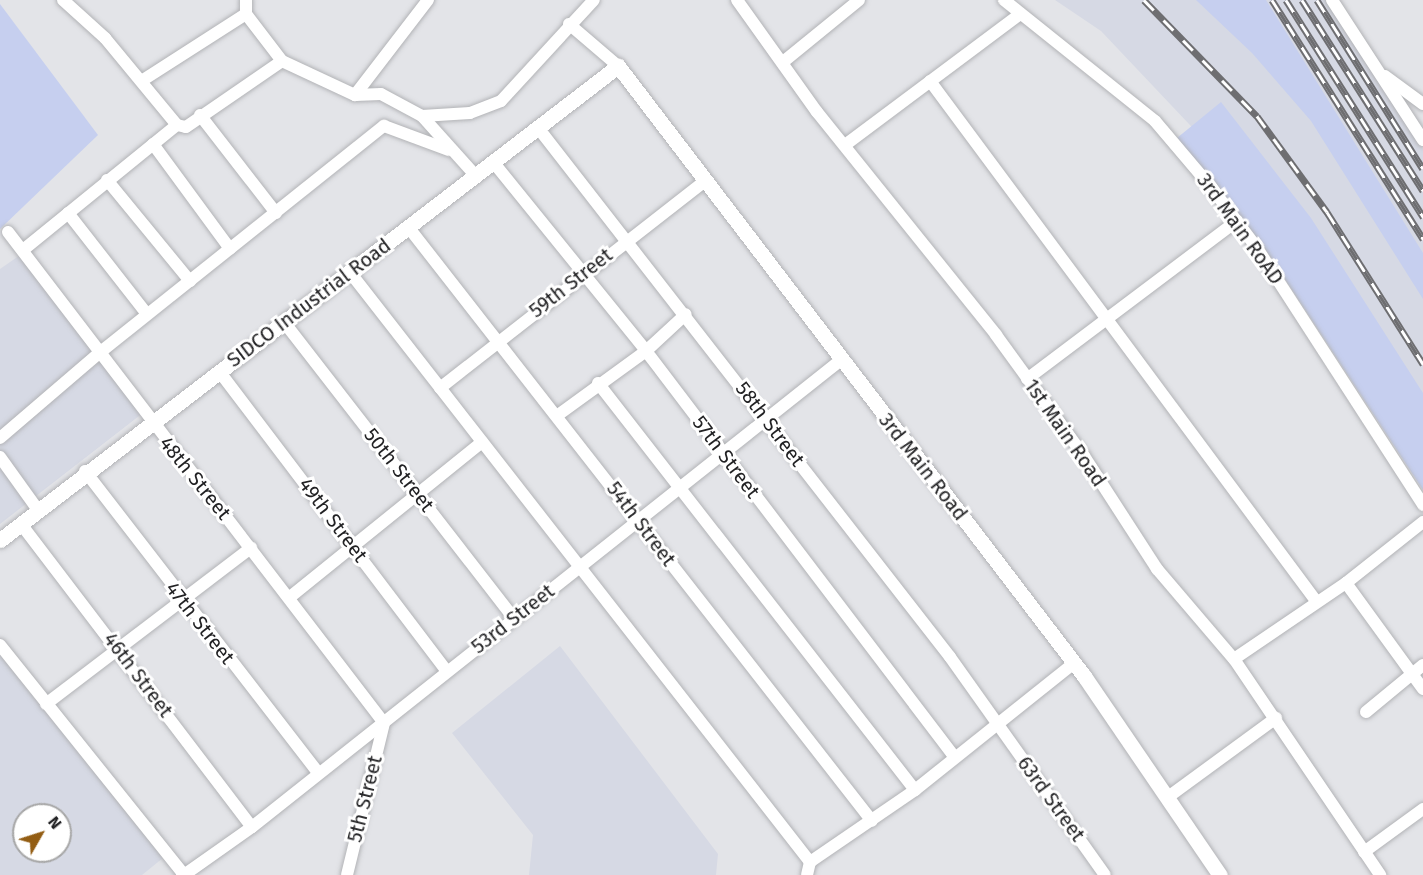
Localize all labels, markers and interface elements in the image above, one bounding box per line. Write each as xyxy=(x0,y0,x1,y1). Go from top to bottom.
street label: 3rd Main RoAD xyxy=(1192,169,1288,289)
street label: SIDCO Industrial Road xyxy=(222,234,396,372)
street label: 59th Street xyxy=(525,243,617,323)
street label: 1st Main Road xyxy=(1019,375,1111,491)
street label: 58th Street xyxy=(730,377,810,471)
street label: 3rd Main Road xyxy=(874,409,972,525)
street label: 57th Street xyxy=(687,411,765,503)
street label: 50th Street xyxy=(359,423,439,517)
street label: 48th Street xyxy=(154,432,236,524)
street label: 49th Street xyxy=(294,473,372,567)
street label: 54th Street xyxy=(602,477,680,571)
street label: 47th Street xyxy=(161,577,239,669)
street label: 53rd Street xyxy=(467,579,559,659)
street label: 46th Street xyxy=(98,628,178,722)
street label: 63rd Street xyxy=(1012,752,1090,846)
street label: 5th Street xyxy=(343,753,387,845)
north arrow xyxy=(12,803,72,863)
text: N xyxy=(44,813,66,833)

